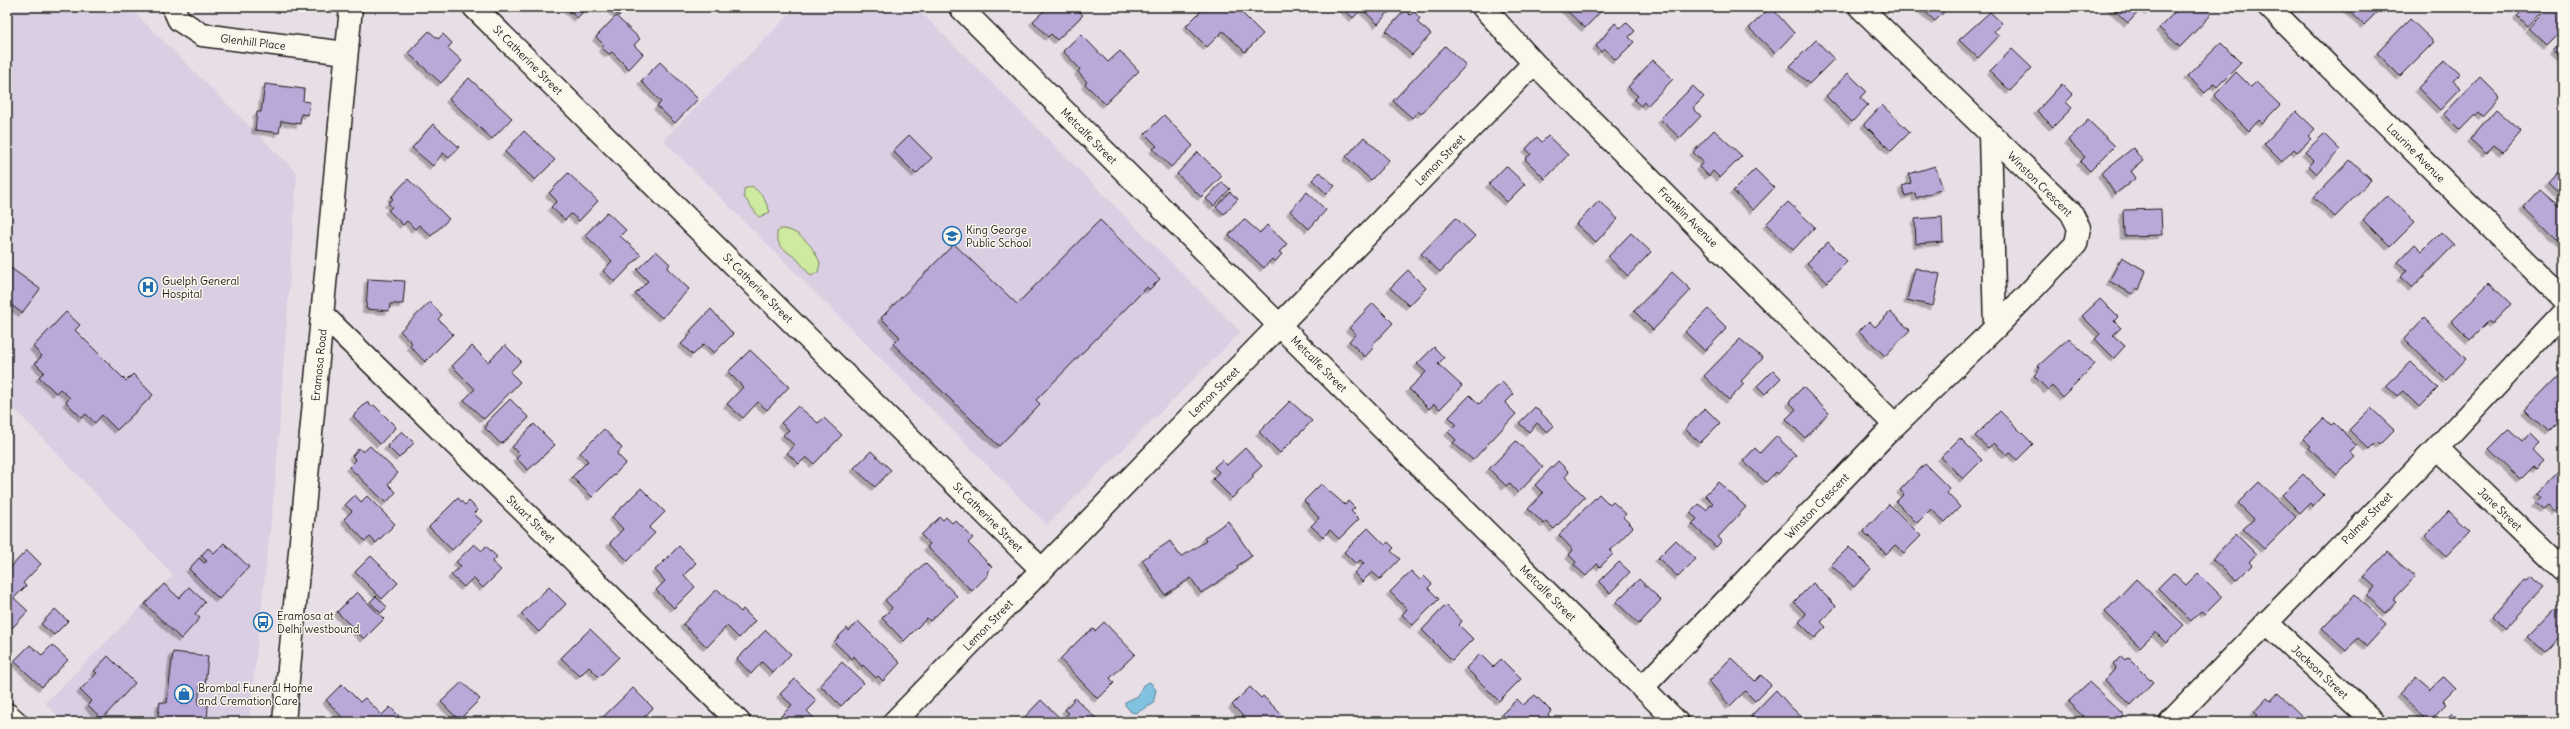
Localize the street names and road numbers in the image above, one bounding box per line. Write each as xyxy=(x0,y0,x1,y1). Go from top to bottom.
street label: St Catherine Street xyxy=(490,22,566,98)
street label: Glenhill Place xyxy=(220,31,287,53)
street label: Metcalfe Street xyxy=(1058,105,1120,167)
street label: Laurine Avenue xyxy=(2384,121,2448,185)
street label: Lemon Street xyxy=(1412,131,1468,189)
street label: Winston Crescent xyxy=(2005,149,2076,220)
street label: Franklin Avenue xyxy=(1655,184,1721,250)
street label: St Catherine Street xyxy=(720,250,796,326)
street label: Eramosa Road xyxy=(308,328,330,402)
street label: Metcalfe Street xyxy=(1288,333,1350,395)
street label: Lemon Street xyxy=(1186,364,1242,420)
street label: Winston Crescent xyxy=(1782,470,1852,542)
street label: St Catherine Street xyxy=(950,479,1026,555)
street label: Jane Street xyxy=(2475,484,2525,534)
street label: Palmer Street xyxy=(2339,489,2396,547)
street label: Stuart Street xyxy=(504,492,559,546)
street label: Metcalfe Street xyxy=(1517,562,1579,624)
street label: Lemon Street xyxy=(960,596,1016,654)
street label: Jackson Street xyxy=(2289,642,2352,702)

